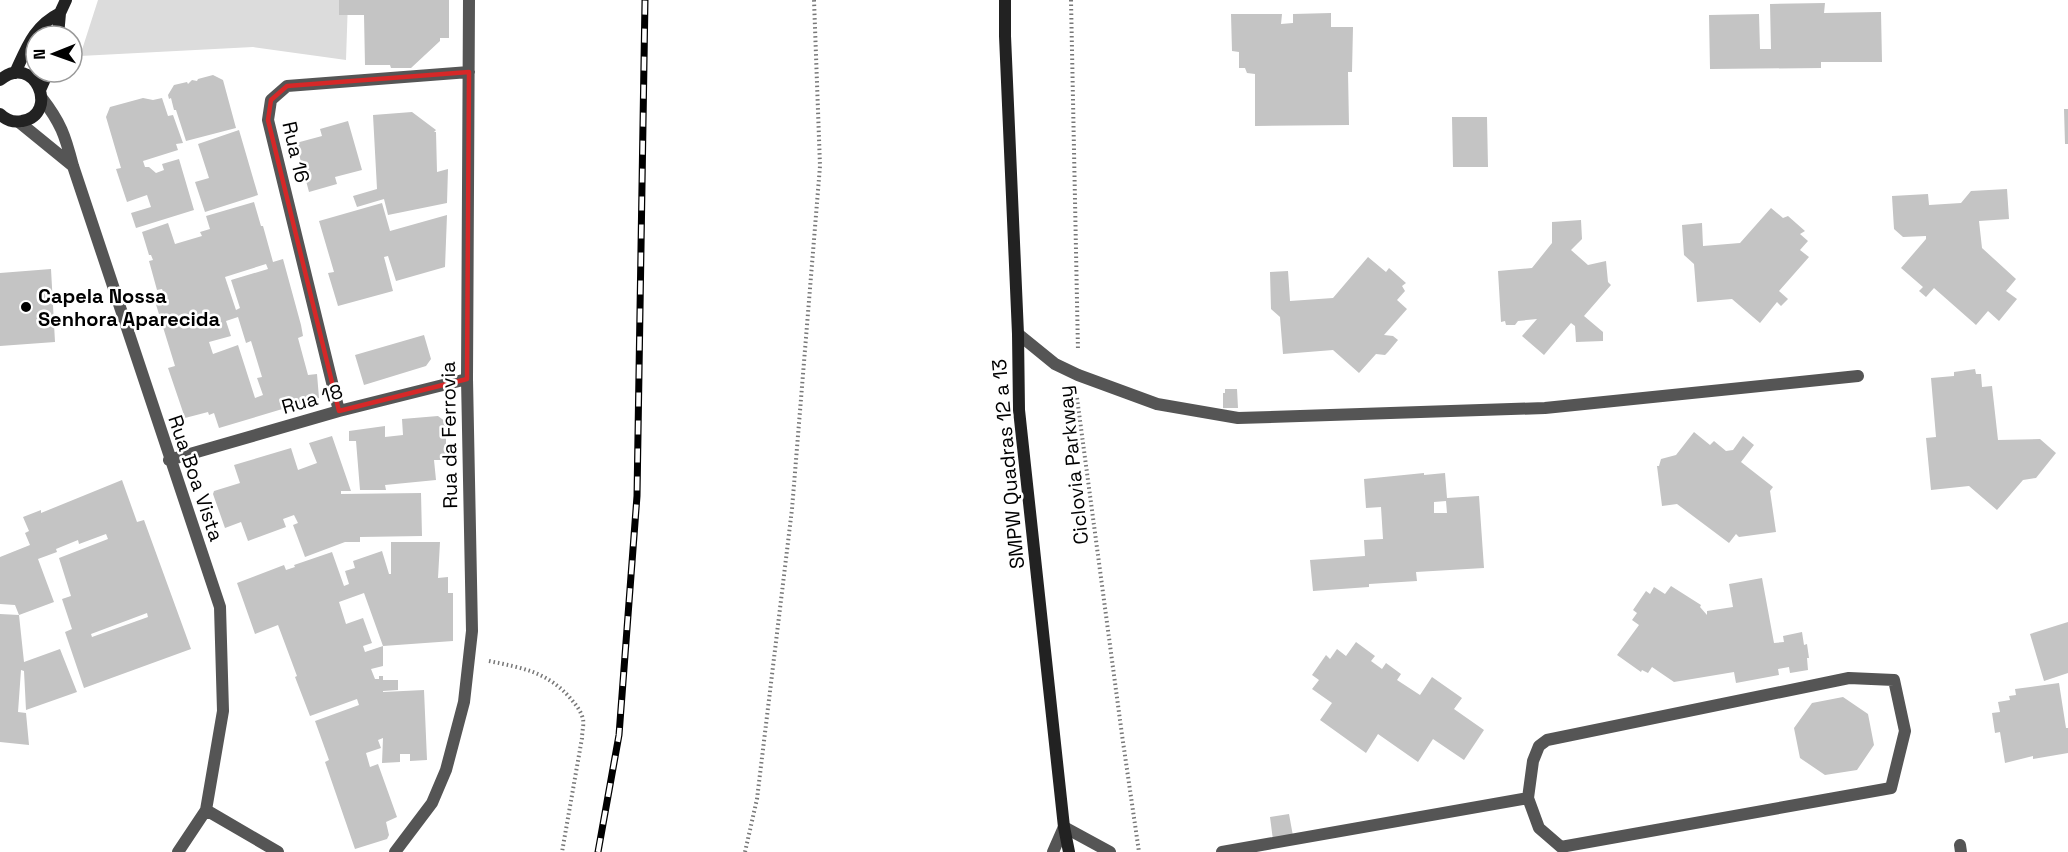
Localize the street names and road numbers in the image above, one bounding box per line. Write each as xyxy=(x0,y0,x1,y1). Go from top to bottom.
street label: Rua 16 xyxy=(276,119,316,185)
street label: SMPW Quadras 12 a 13 xyxy=(986,358,1030,570)
street label: Rua da Ferrovia xyxy=(435,361,463,509)
street label: Rua 18 xyxy=(278,378,346,420)
street label: Ciclovia Parkway xyxy=(1052,384,1094,546)
street label: Rua Boa Vista xyxy=(162,412,230,544)

